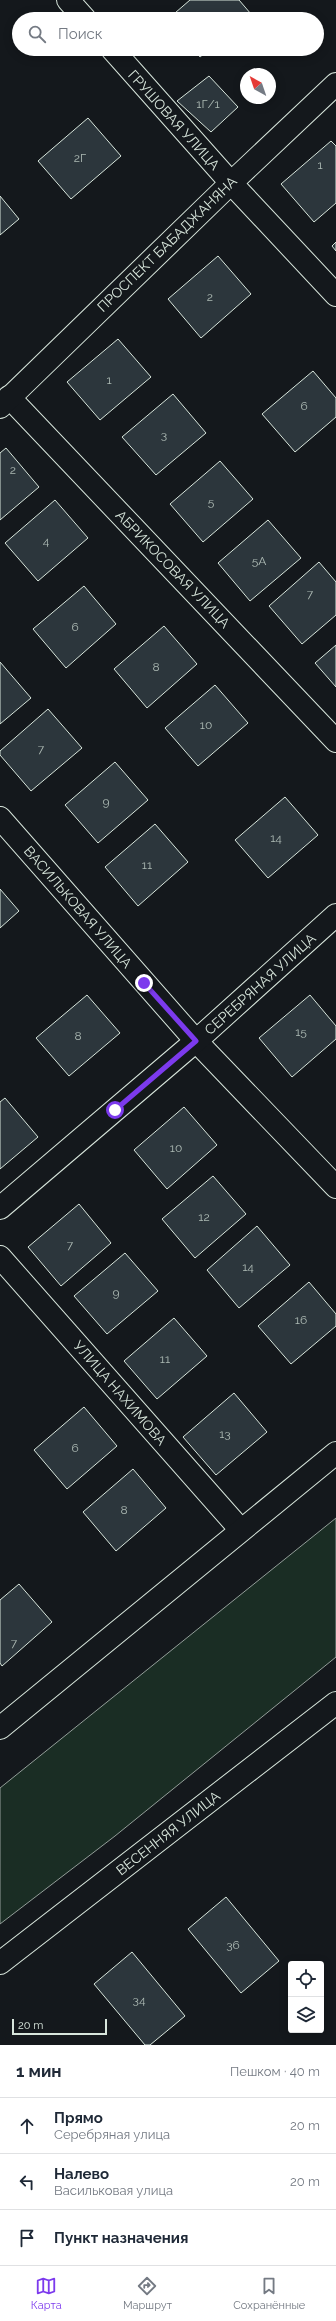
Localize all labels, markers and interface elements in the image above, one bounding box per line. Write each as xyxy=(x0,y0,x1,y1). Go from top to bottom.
search box xyxy=(12,12,324,56)
icon: search xyxy=(26,23,48,45)
text: Поиск xyxy=(58,25,103,43)
street label: ГРУШОВАЯ УЛИЦА xyxy=(125,67,223,174)
north arrow xyxy=(240,68,276,104)
house number: 1Г/1 xyxy=(196,97,220,111)
house number: 2Г xyxy=(74,151,86,165)
house number: 1 xyxy=(317,158,323,172)
street label: ПРОСПЕКТ БАБАДЖАНЯНА xyxy=(94,173,240,315)
house number: 2 xyxy=(207,290,213,304)
house number: 1 xyxy=(106,373,112,387)
house number: 6 xyxy=(300,399,308,413)
house number: 3 xyxy=(161,428,167,442)
house number: 2 xyxy=(10,463,16,477)
house number: 5 xyxy=(208,495,215,509)
street label: АБРИКОСОВАЯ УЛИЦА xyxy=(113,507,234,631)
house number: 4 xyxy=(43,534,50,548)
house number: 5А xyxy=(252,554,266,568)
house number: 7 xyxy=(307,587,314,601)
house number: 6 xyxy=(71,620,79,634)
house number: 8 xyxy=(152,660,160,674)
house number: 10 xyxy=(200,718,212,732)
house number: 7 xyxy=(38,742,45,756)
house number: 9 xyxy=(102,795,110,809)
house number: 14 xyxy=(270,831,282,845)
street label: ВАСИЛЬКОВАЯ УЛИЦА xyxy=(21,843,136,972)
house number: 11 xyxy=(142,858,152,872)
street label: СЕРЕБРЯНАЯ УЛИЦА xyxy=(201,930,319,1038)
route end xyxy=(135,974,153,992)
house number: 15 xyxy=(295,1025,307,1039)
house number: 8 xyxy=(74,1029,82,1043)
route start xyxy=(106,1101,124,1119)
house number: 10 xyxy=(170,1141,182,1155)
house number: 12 xyxy=(198,1210,210,1224)
house number: 7 xyxy=(67,1238,74,1252)
house number: 14 xyxy=(242,1260,254,1274)
house number: 9 xyxy=(112,1286,120,1300)
house number: 16 xyxy=(295,1313,307,1327)
street label: УЛИЦА НАХИМОВА xyxy=(70,1338,170,1449)
house number: 11 xyxy=(160,1352,170,1366)
house number: 13 xyxy=(219,1427,231,1441)
house number: 6 xyxy=(71,1441,79,1455)
house number: 8 xyxy=(120,1503,128,1517)
house number: 7 xyxy=(11,1636,18,1650)
street label: ВЕСЕННЯЯ УЛИЦА xyxy=(113,1787,223,1878)
house number: 36 xyxy=(226,1938,240,1952)
map controls xyxy=(288,1961,324,2033)
button: locate xyxy=(288,1961,324,1997)
house number: 34 xyxy=(133,1993,146,2007)
button: layers xyxy=(288,1997,324,2033)
scale bar xyxy=(12,2017,107,2036)
text: 20 m xyxy=(18,2019,43,2032)
text: 1 мин xyxy=(16,2061,62,2081)
text: Пешком · 40 m xyxy=(230,2064,320,2079)
text: Прямо xyxy=(54,2109,103,2127)
icon: ahead xyxy=(16,2115,38,2137)
text: 20 m xyxy=(290,2118,320,2133)
text: Серебряная улица xyxy=(54,2127,170,2142)
text: Налево xyxy=(54,2165,109,2183)
icon: left xyxy=(16,2171,38,2193)
text: 20 m xyxy=(290,2174,320,2189)
text: Васильковая улица xyxy=(54,2183,173,2198)
icon: arrive xyxy=(16,2227,38,2249)
text: Пункт назначения xyxy=(54,2229,188,2247)
tab: Карта xyxy=(31,2275,62,2312)
tab: Маршрут xyxy=(123,2275,172,2312)
tab: Сохранённые xyxy=(233,2275,305,2312)

